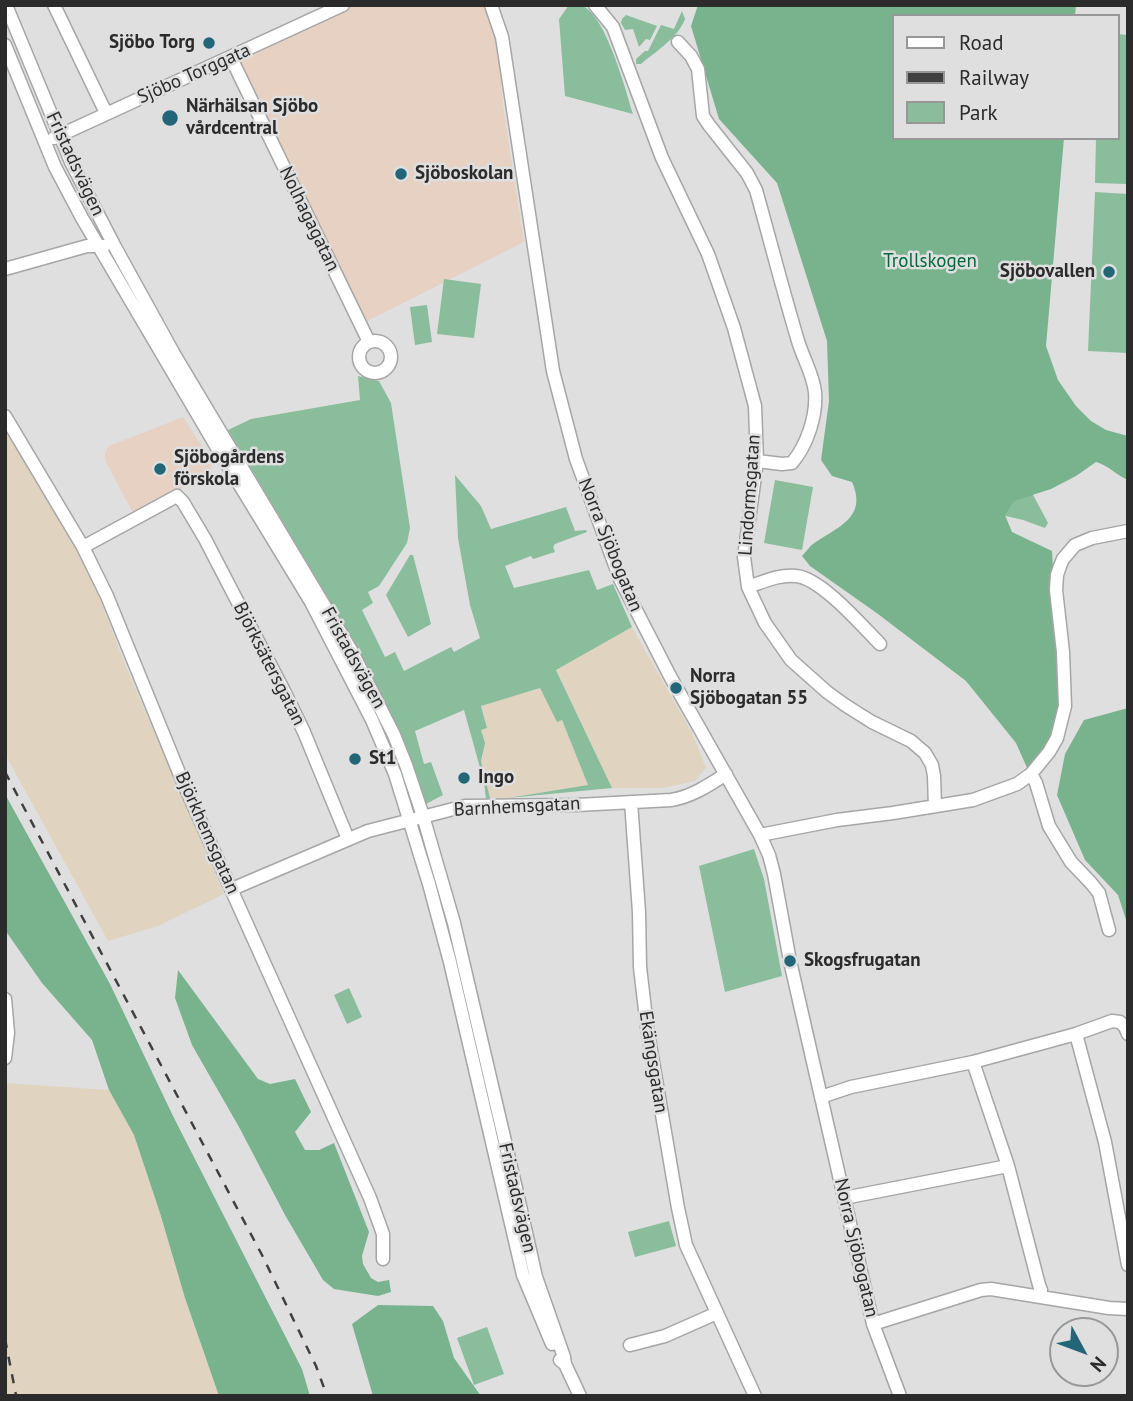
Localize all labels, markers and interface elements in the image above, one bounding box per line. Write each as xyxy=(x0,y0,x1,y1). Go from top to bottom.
legend xyxy=(892,14,1119,140)
text: Road xyxy=(959,29,1003,56)
place label: Sjöbo Torg xyxy=(109,32,195,54)
marker: Sjöbo Torg xyxy=(201,35,217,51)
street label: Sjöbo Torggata xyxy=(134,39,254,109)
text: Railway xyxy=(959,64,1029,91)
place label: Närhälsan Sjöbo vårdcentral xyxy=(186,96,318,140)
text: Park xyxy=(959,99,998,126)
street label: Fristadsvägen xyxy=(41,108,109,220)
marker: Närhälsan Sjöbo vårdcentral xyxy=(160,108,180,128)
street label: Nolhagagatan xyxy=(274,163,344,275)
place label: Sjöboskolan xyxy=(415,163,513,185)
marker: Sjöboskolan xyxy=(393,166,409,182)
park label: Trollskogen xyxy=(883,251,977,273)
place label: Sjöbovallen xyxy=(1000,261,1095,283)
marker: Sjöbovallen xyxy=(1101,264,1117,280)
street label: Lindormsgatan xyxy=(734,434,766,556)
place label: Sjöbogårdens förskola xyxy=(174,447,284,491)
marker: Sjöbogårdens förskola xyxy=(152,461,168,477)
street label: Norra Sjöbogatan xyxy=(573,475,647,615)
street label: Björksätersgatan xyxy=(228,598,310,730)
street label: Fristadsvägen xyxy=(316,603,390,713)
place label: Norra Sjöbogatan 55 xyxy=(690,666,808,710)
marker: Norra Sjöbogatan 55 xyxy=(668,680,684,696)
place label: St1 xyxy=(369,748,396,770)
marker: St1 xyxy=(347,751,363,767)
place label: Ingo xyxy=(478,767,514,789)
street label: Björkhemsgatan xyxy=(170,768,244,898)
marker: Ingo xyxy=(456,770,472,786)
street label: Barnhemsgatan xyxy=(453,792,581,822)
place label: Skogsfrugatan xyxy=(804,950,921,972)
marker: Skogsfrugatan xyxy=(782,953,798,969)
street label: Ekängsgatan xyxy=(634,1009,672,1115)
street label: Fristadsvägen xyxy=(493,1141,541,1255)
street label: Norra Sjöbogatan xyxy=(829,1176,883,1320)
north arrow xyxy=(1049,1317,1119,1387)
text: N xyxy=(1085,1352,1111,1377)

